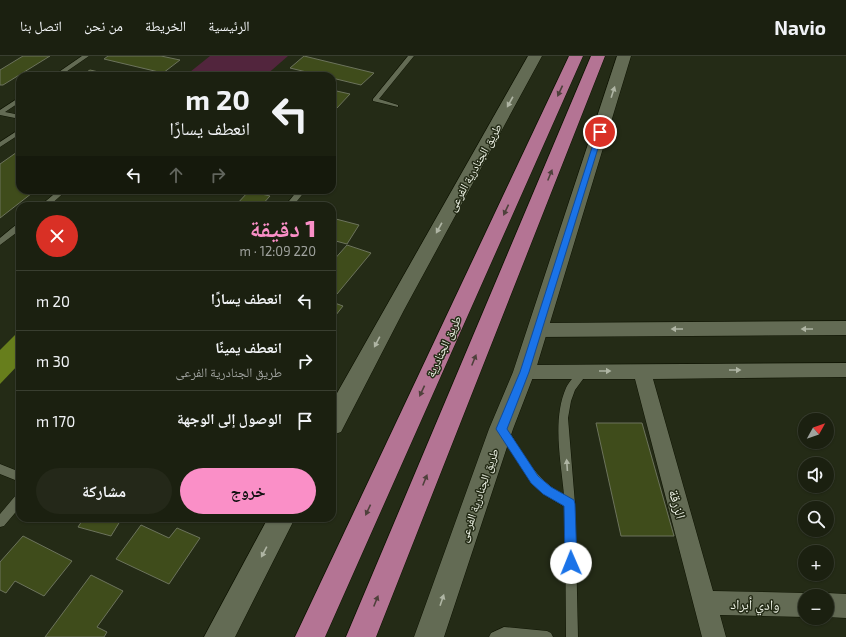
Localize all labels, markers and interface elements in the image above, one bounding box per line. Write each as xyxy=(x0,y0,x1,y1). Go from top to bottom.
text: Navio xyxy=(774,16,826,39)
text: اتصل بنا xyxy=(20,17,62,34)
text: من نحن xyxy=(84,17,123,34)
text: الخريطة xyxy=(145,17,186,34)
text: الرئيسية xyxy=(208,17,250,34)
text: 20 m xyxy=(185,82,250,116)
one-way arrow xyxy=(557,86,563,97)
one-way arrow xyxy=(610,86,616,98)
icon: left xyxy=(264,88,316,140)
one-way arrow xyxy=(506,96,513,108)
pin xyxy=(583,115,617,149)
text: انعطف يسارًا xyxy=(169,117,250,139)
street label: طريق الجنادرية الفرعى xyxy=(444,121,505,214)
icon: arrive xyxy=(589,121,611,143)
icon: left xyxy=(123,164,145,186)
icon: ahead xyxy=(165,164,187,186)
icon: right xyxy=(207,164,229,186)
one-way arrow xyxy=(547,168,553,180)
one-way arrow xyxy=(503,204,509,215)
text: 1 دقيقة xyxy=(250,213,316,242)
button: close xyxy=(36,215,78,257)
one-way arrow xyxy=(436,222,443,234)
text: 220 m · 12:09 xyxy=(240,243,316,259)
text: انعطف يسارًا xyxy=(211,289,282,307)
icon: left xyxy=(294,290,316,312)
text: 20 m xyxy=(36,292,70,310)
street label: طريق الجنادرية xyxy=(423,313,464,380)
one-way arrow xyxy=(801,325,813,332)
one-way arrow xyxy=(670,326,683,332)
one-way arrow xyxy=(373,336,380,348)
text: انعطف يمينًا xyxy=(215,338,282,356)
icon: right xyxy=(294,350,316,372)
text: 30 m xyxy=(36,352,70,370)
one-way arrow xyxy=(472,354,478,366)
text: طريق الجنادرية الفرعى xyxy=(176,364,282,380)
one-way arrow xyxy=(729,367,742,373)
one-way arrow xyxy=(599,368,612,374)
one-way arrow xyxy=(419,386,425,398)
text: الوصول إلى الوجهة xyxy=(177,409,282,427)
icon: arrive xyxy=(294,410,316,432)
text: 170 m xyxy=(36,412,75,430)
north arrow xyxy=(798,413,834,449)
map controls xyxy=(798,413,834,625)
street label: طريق الجنادرية الفرعى xyxy=(455,446,502,544)
button: sound xyxy=(798,457,834,493)
one-way arrow xyxy=(563,459,570,471)
button: مشاركة xyxy=(36,468,172,514)
button: خروج xyxy=(180,468,316,514)
one-way arrow xyxy=(423,474,429,486)
street label: الزرقة xyxy=(665,488,690,521)
button: search xyxy=(798,501,834,537)
one-way arrow xyxy=(365,504,371,515)
position arrow xyxy=(550,542,592,584)
button: + xyxy=(798,545,834,581)
one-way arrow xyxy=(261,547,267,558)
button: − xyxy=(798,589,834,625)
one-way arrow xyxy=(374,594,380,606)
one-way arrow xyxy=(439,594,445,606)
street label: وادي أبراد xyxy=(730,595,780,616)

